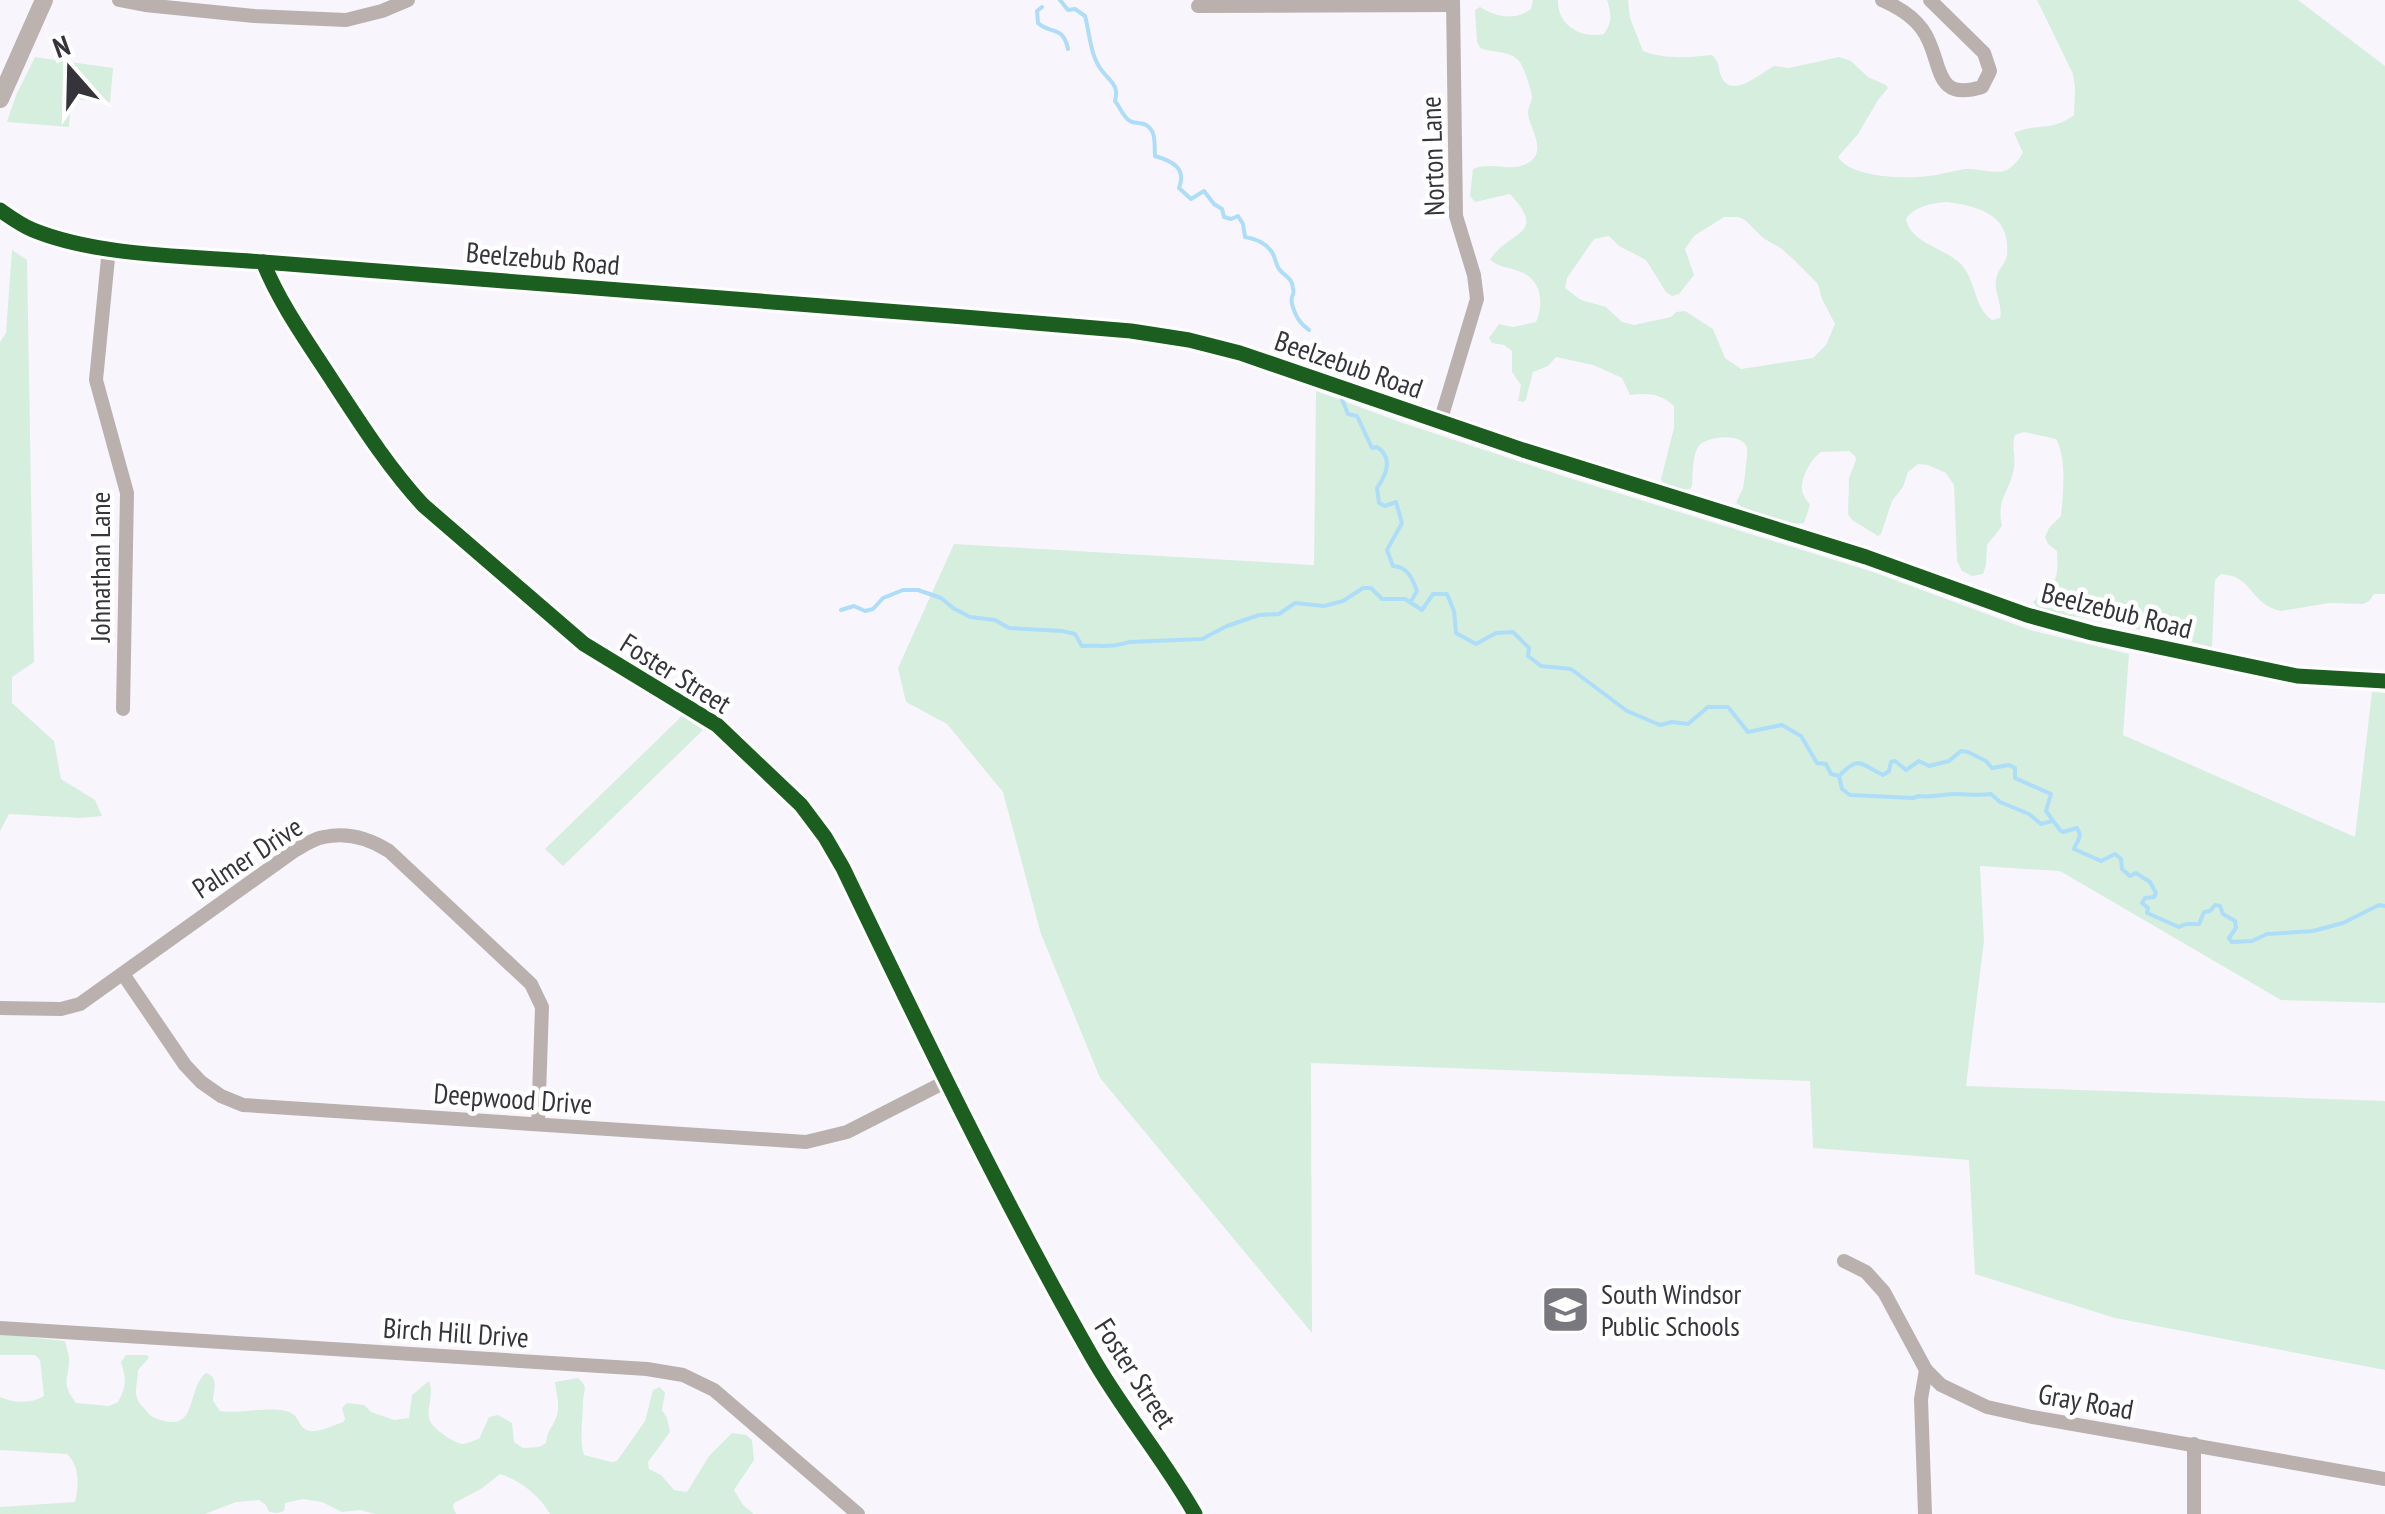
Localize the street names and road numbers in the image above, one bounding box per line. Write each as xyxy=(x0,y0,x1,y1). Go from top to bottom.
street label: Norton Lane xyxy=(1411,96,1453,216)
street label: Beelzebub Road xyxy=(465,233,621,283)
street label: Beelzebub Road xyxy=(1270,321,1428,407)
street label: Johnathan Lane xyxy=(81,492,118,643)
street label: Beelzebub Road xyxy=(2038,573,2196,647)
street label: Foster Street xyxy=(614,625,739,722)
street label: Palmer Drive xyxy=(185,808,309,906)
street label: Deepwood Drive xyxy=(432,1074,594,1122)
street label: Birch Hill Drive xyxy=(382,1308,530,1356)
street label: Foster Street xyxy=(1087,1311,1185,1435)
street label: Gray Road xyxy=(2035,1374,2137,1428)

